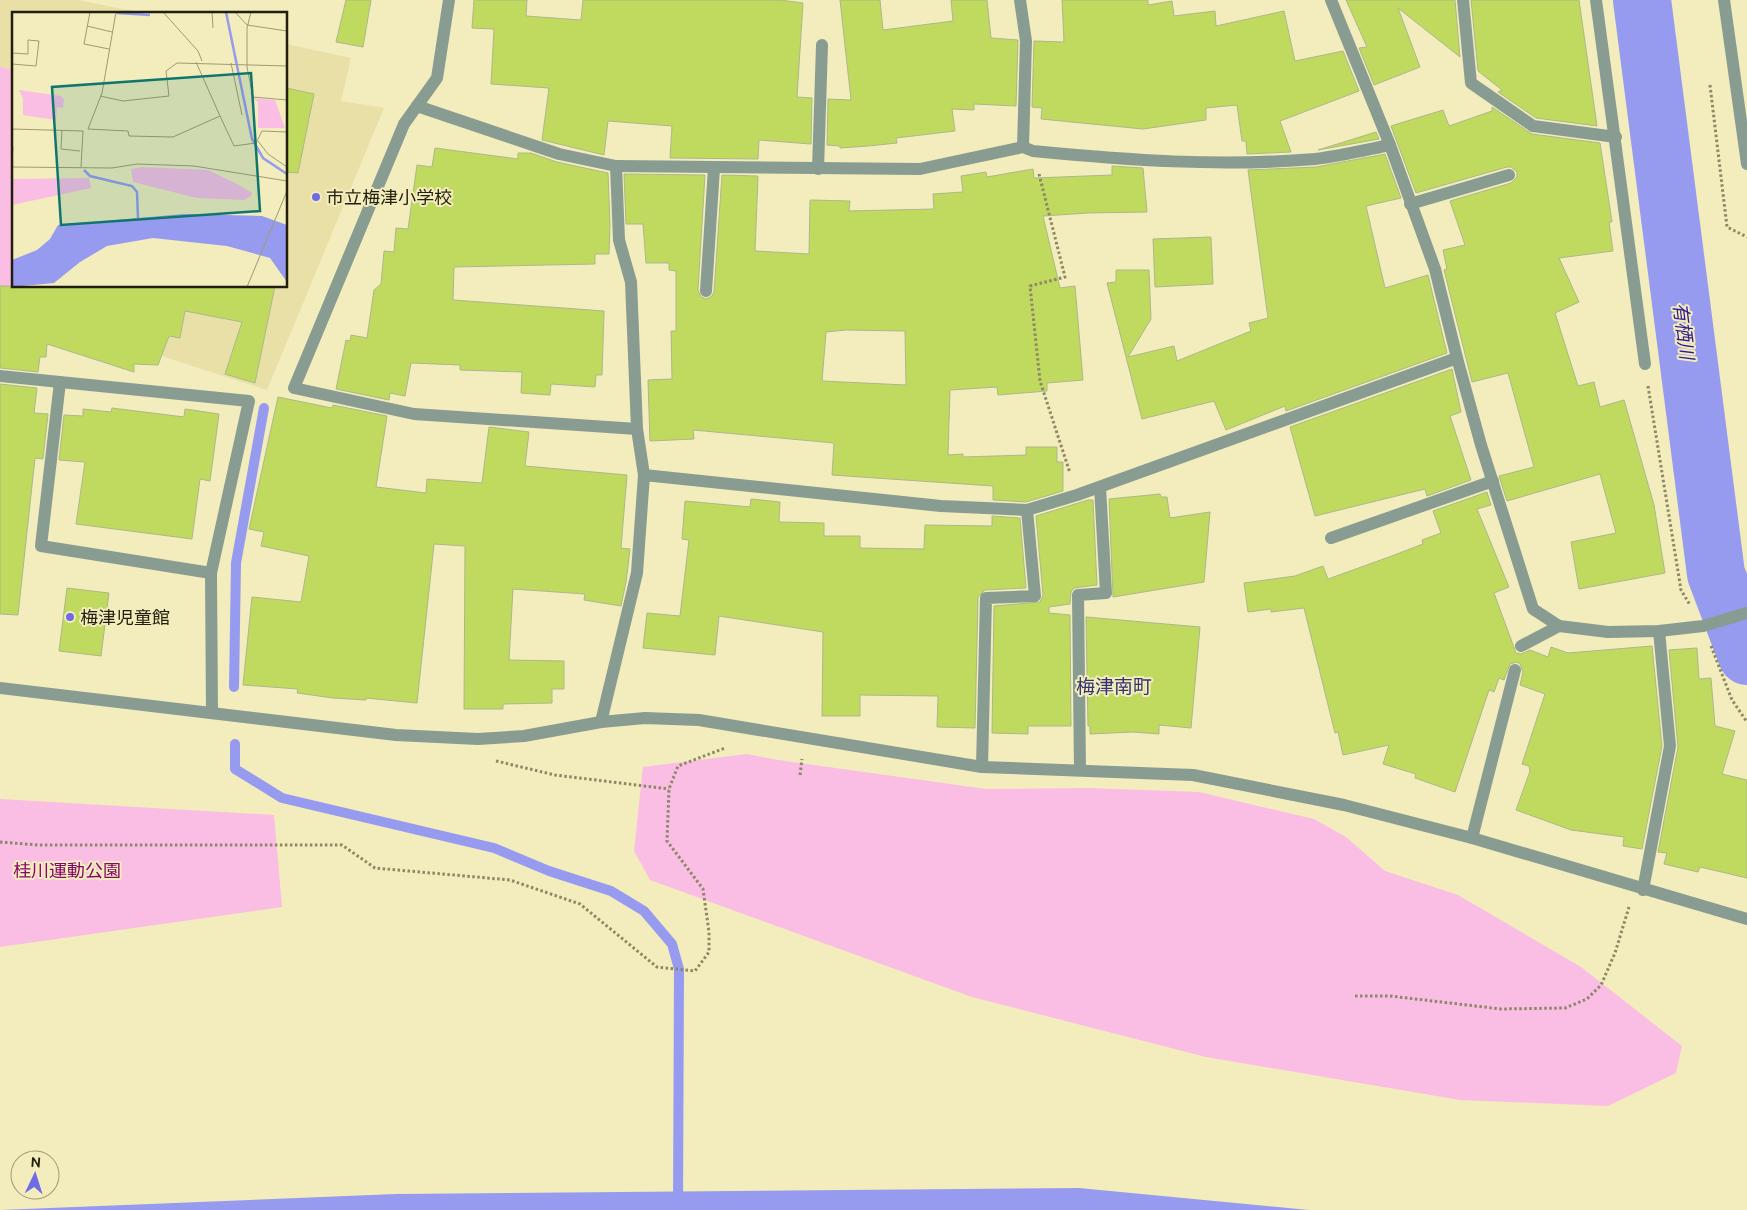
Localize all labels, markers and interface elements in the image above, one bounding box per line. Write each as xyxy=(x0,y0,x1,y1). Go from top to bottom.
inset map xyxy=(12,12,288,288)
place label: 市立梅津小学校 xyxy=(326,187,452,207)
marker: 市立梅津小学校 xyxy=(310,191,322,203)
water label: 有栖川 xyxy=(1670,301,1699,363)
place label: 梅津児童館 xyxy=(80,607,170,627)
marker: 梅津児童館 xyxy=(64,611,76,623)
district label: 梅津南町 xyxy=(1076,675,1152,697)
park label: 桂川運動公園 xyxy=(13,860,121,880)
north arrow xyxy=(10,1150,60,1200)
text: N xyxy=(30,1154,42,1170)

